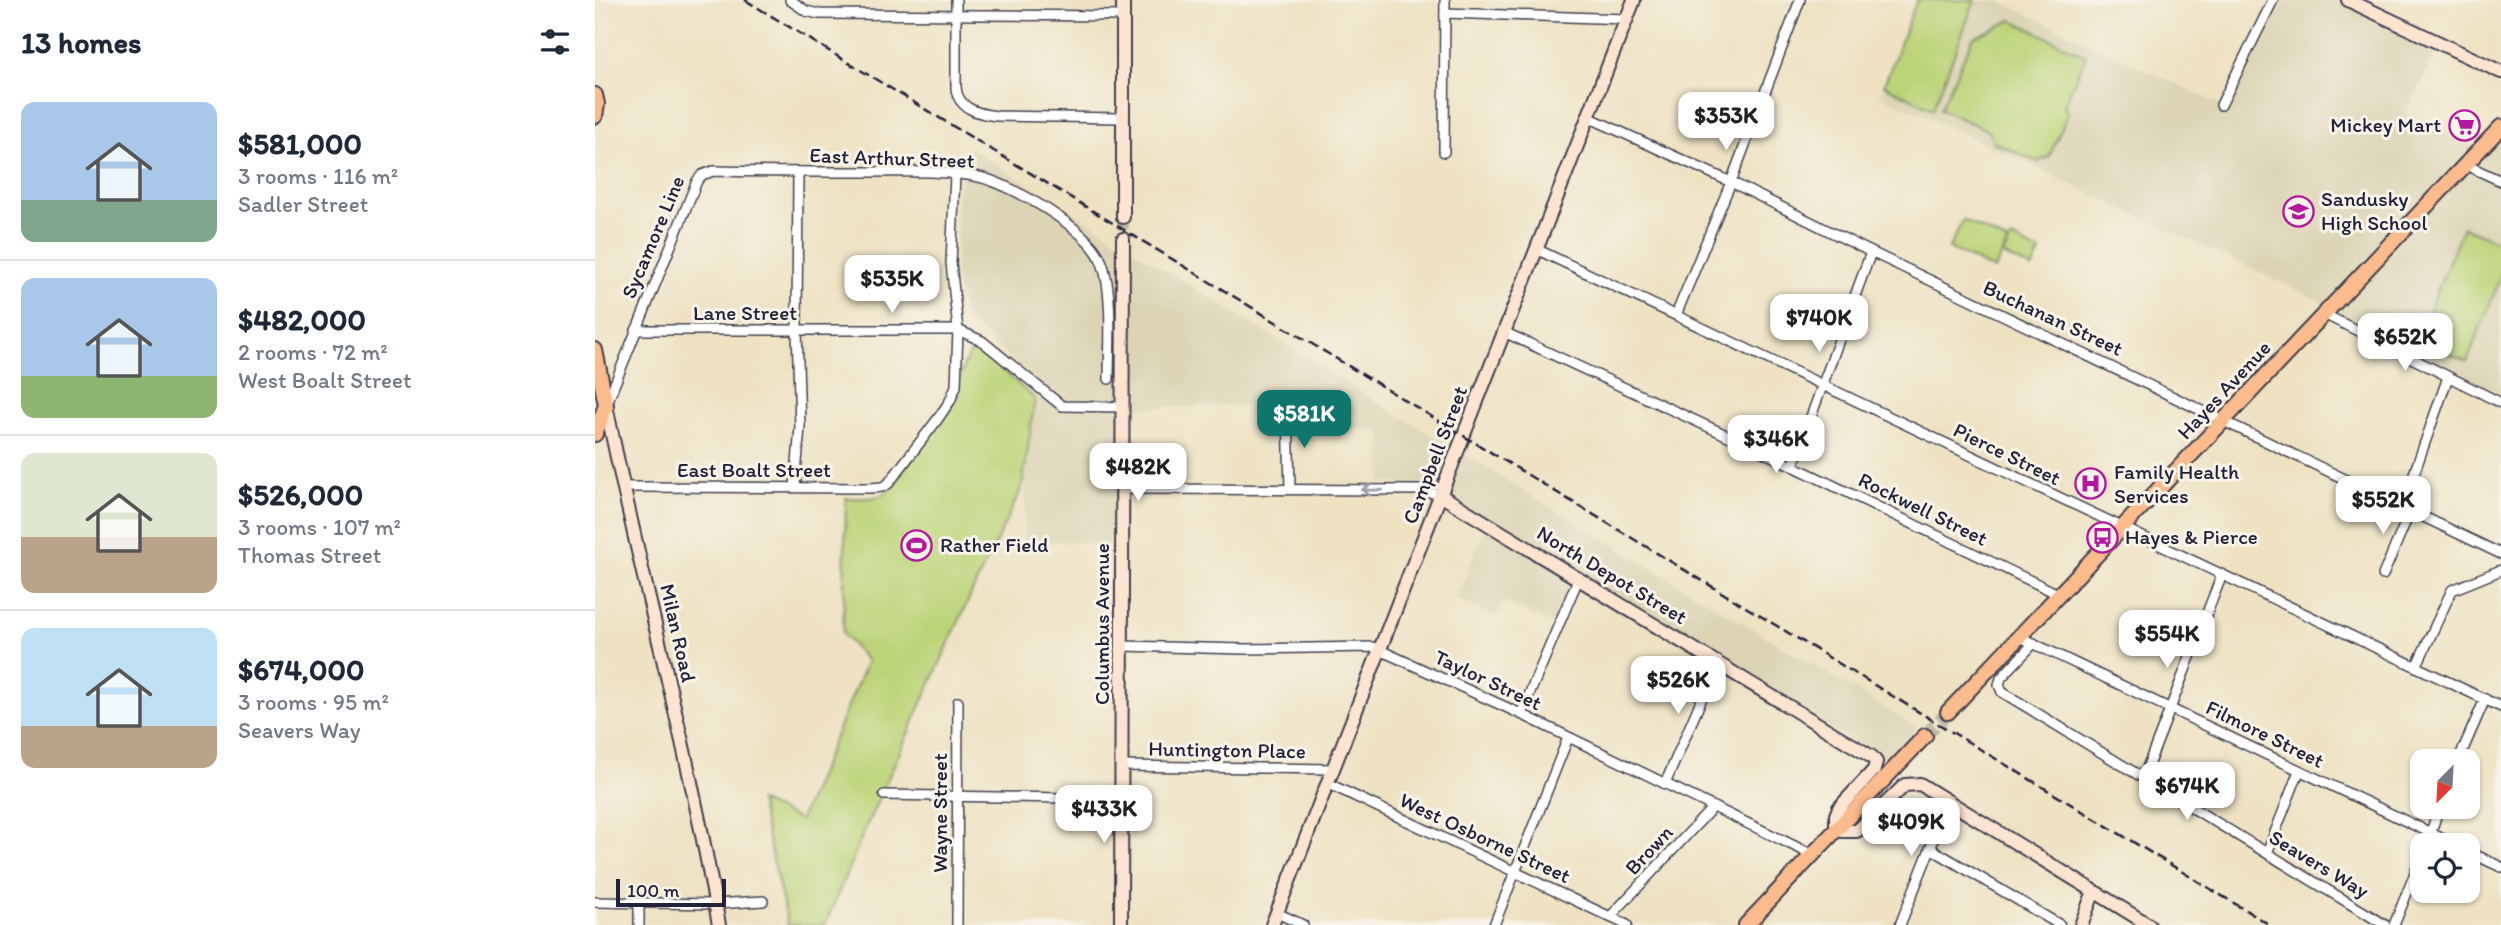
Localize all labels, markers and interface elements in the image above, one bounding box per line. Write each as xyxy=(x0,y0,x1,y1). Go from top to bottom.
icon: filters xyxy=(536,23,574,61)
text: 13 homes xyxy=(21,24,141,61)
pin: $353K xyxy=(1677,92,1775,152)
text: $353K xyxy=(1694,101,1758,129)
supermarket icon: Mickey Mart xyxy=(2447,108,2481,142)
place label: Mickey Mart xyxy=(2330,112,2441,137)
text: $581,000 xyxy=(238,125,362,162)
icon: home xyxy=(77,130,161,214)
street label: East Arthur Street xyxy=(809,142,975,173)
text: 3 rooms · 116 m² xyxy=(238,162,398,190)
street label: Sycamore Line xyxy=(615,172,690,302)
place label: Sandusky High School xyxy=(2321,186,2428,235)
text: Sadler Street xyxy=(238,190,368,218)
school or university icon: Sandusky High School xyxy=(2281,194,2315,228)
pin: $535K xyxy=(843,256,941,315)
text: $535K xyxy=(860,264,924,292)
street label: Buchanan Street xyxy=(1979,274,2127,361)
pin: $740K xyxy=(1770,294,1868,354)
street label: Lane Street xyxy=(693,300,797,325)
text: $482,000 xyxy=(238,301,366,338)
text: $740K xyxy=(1786,303,1852,331)
icon: home xyxy=(77,306,161,390)
pin: $652K xyxy=(2356,314,2454,373)
text: $652K xyxy=(2374,322,2436,350)
street label: Hayes Avenue xyxy=(2172,335,2276,444)
text: 2 rooms · 72 m² xyxy=(238,338,388,366)
text: West Boalt Street xyxy=(238,366,412,394)
street label: Campbell Street xyxy=(1397,382,1472,527)
pin: $581K xyxy=(1255,391,1353,450)
text: $581K xyxy=(1273,399,1335,427)
pin: $346K xyxy=(1727,416,1825,475)
street label: Pierce Street xyxy=(1950,417,2065,490)
text: $346K xyxy=(1744,424,1808,452)
pin: $482K xyxy=(1089,444,1187,503)
text: $482K xyxy=(1106,452,1170,480)
street label: East Boalt Street xyxy=(677,457,831,482)
place label: Family Health Services xyxy=(2114,459,2239,508)
street label: Rockwell Street xyxy=(1855,466,1992,551)
hospital icon: Family Health Services xyxy=(2074,467,2108,501)
text: $526,000 xyxy=(238,476,363,513)
pin: $552K xyxy=(2334,476,2432,536)
icon: home xyxy=(77,481,161,565)
one-way arrow xyxy=(1361,483,1384,497)
text: $552K xyxy=(2352,485,2414,513)
text: 3 rooms · 107 m² xyxy=(238,513,401,541)
street label: North Depot Street xyxy=(1533,520,1692,629)
bus stop icon: Hayes & Pierce xyxy=(2085,520,2119,554)
place label: Hayes & Pierce xyxy=(2125,524,2258,549)
sports icon: Rather Field xyxy=(900,528,934,562)
place label: Rather Field xyxy=(940,532,1049,557)
text: Thomas Street xyxy=(238,541,381,569)
street label: Columbus Avenue xyxy=(1089,543,1114,705)
street label: Milan Road xyxy=(655,581,702,685)
pin: $554K xyxy=(2118,610,2216,670)
text: $554K xyxy=(2135,619,2199,647)
street label: Taylor Street xyxy=(1431,644,1546,715)
text: $674,000 xyxy=(238,651,365,688)
icon: home xyxy=(77,656,161,740)
pin: $526K xyxy=(1629,656,1727,716)
text: $526K xyxy=(1647,665,1709,693)
text: 3 rooms · 95 m² xyxy=(238,688,389,716)
street label: Filmore Street xyxy=(2202,694,2328,773)
text: Seavers Way xyxy=(238,716,361,744)
street label: Huntington Place xyxy=(1148,736,1306,763)
north arrow xyxy=(2410,749,2480,819)
map controls xyxy=(2410,749,2480,903)
street label: Wayne Street xyxy=(927,753,952,873)
pin: $674K xyxy=(2138,762,2236,822)
text: $674K xyxy=(2155,771,2219,799)
pin: $433K xyxy=(1055,786,1153,845)
street label: West Osborne Street xyxy=(1396,787,1575,888)
text: $433K xyxy=(1071,794,1137,822)
pin: $409K xyxy=(1862,798,1960,858)
text: $409K xyxy=(1878,807,1944,835)
street label: Brown xyxy=(1619,820,1678,880)
street label: Seavers Way xyxy=(2265,824,2374,903)
button: locate xyxy=(2410,833,2480,903)
scale bar xyxy=(616,876,726,908)
text: 100 m xyxy=(627,879,679,902)

